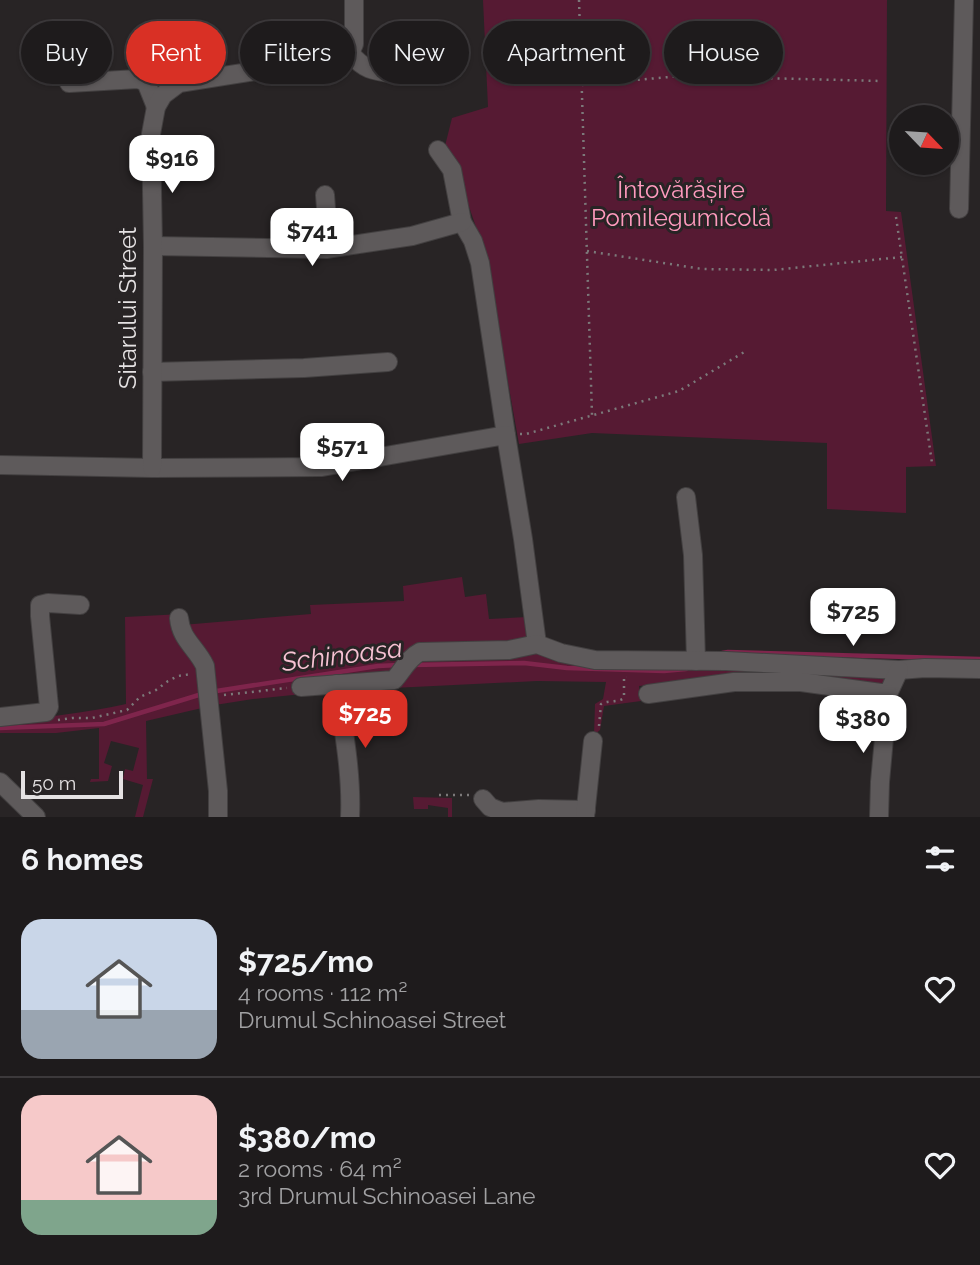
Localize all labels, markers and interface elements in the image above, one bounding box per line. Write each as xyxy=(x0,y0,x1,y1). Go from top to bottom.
chip: Buy xyxy=(21,21,112,84)
chip: Rent xyxy=(126,21,226,84)
chip: Filters xyxy=(240,21,355,84)
chip: New xyxy=(369,21,469,84)
chip: Apartment xyxy=(483,21,650,84)
chip: House xyxy=(664,21,783,84)
north arrow xyxy=(889,105,959,175)
map controls xyxy=(889,105,959,175)
pin: $916 xyxy=(131,136,213,195)
text: $916 xyxy=(145,144,199,171)
park label: Întovărășire Pomilegumicolă xyxy=(591,175,771,232)
pin: $741 xyxy=(271,208,353,268)
text: $741 xyxy=(286,217,338,244)
street label: Sitarului Street xyxy=(113,227,142,389)
pin: $571 xyxy=(301,424,383,483)
text: $571 xyxy=(316,432,368,459)
pin: $725 xyxy=(812,588,894,648)
text: $725 xyxy=(826,597,880,624)
water label: Schinoasa xyxy=(279,633,404,677)
pin: $725 xyxy=(324,690,406,750)
pin: $380 xyxy=(822,696,904,755)
text: $725 xyxy=(338,699,392,726)
text: $380 xyxy=(835,704,891,731)
scale bar xyxy=(21,768,122,800)
text: 50 m xyxy=(32,772,76,794)
icon: filters xyxy=(921,840,959,878)
text: 6 homes xyxy=(21,842,143,877)
text: $725/mo xyxy=(238,944,373,979)
icon: home xyxy=(77,947,161,1031)
icon: heart xyxy=(921,970,959,1008)
text: 4 rooms · 112 m² xyxy=(238,979,407,1006)
text: Drumul Schinoasei Street xyxy=(238,1006,506,1033)
text: $380/mo xyxy=(238,1120,376,1155)
icon: home xyxy=(77,1123,161,1207)
icon: heart xyxy=(921,1146,959,1184)
text: 2 rooms · 64 m² xyxy=(238,1155,402,1182)
text: 3rd Drumul Schinoasei Lane xyxy=(238,1182,536,1209)

